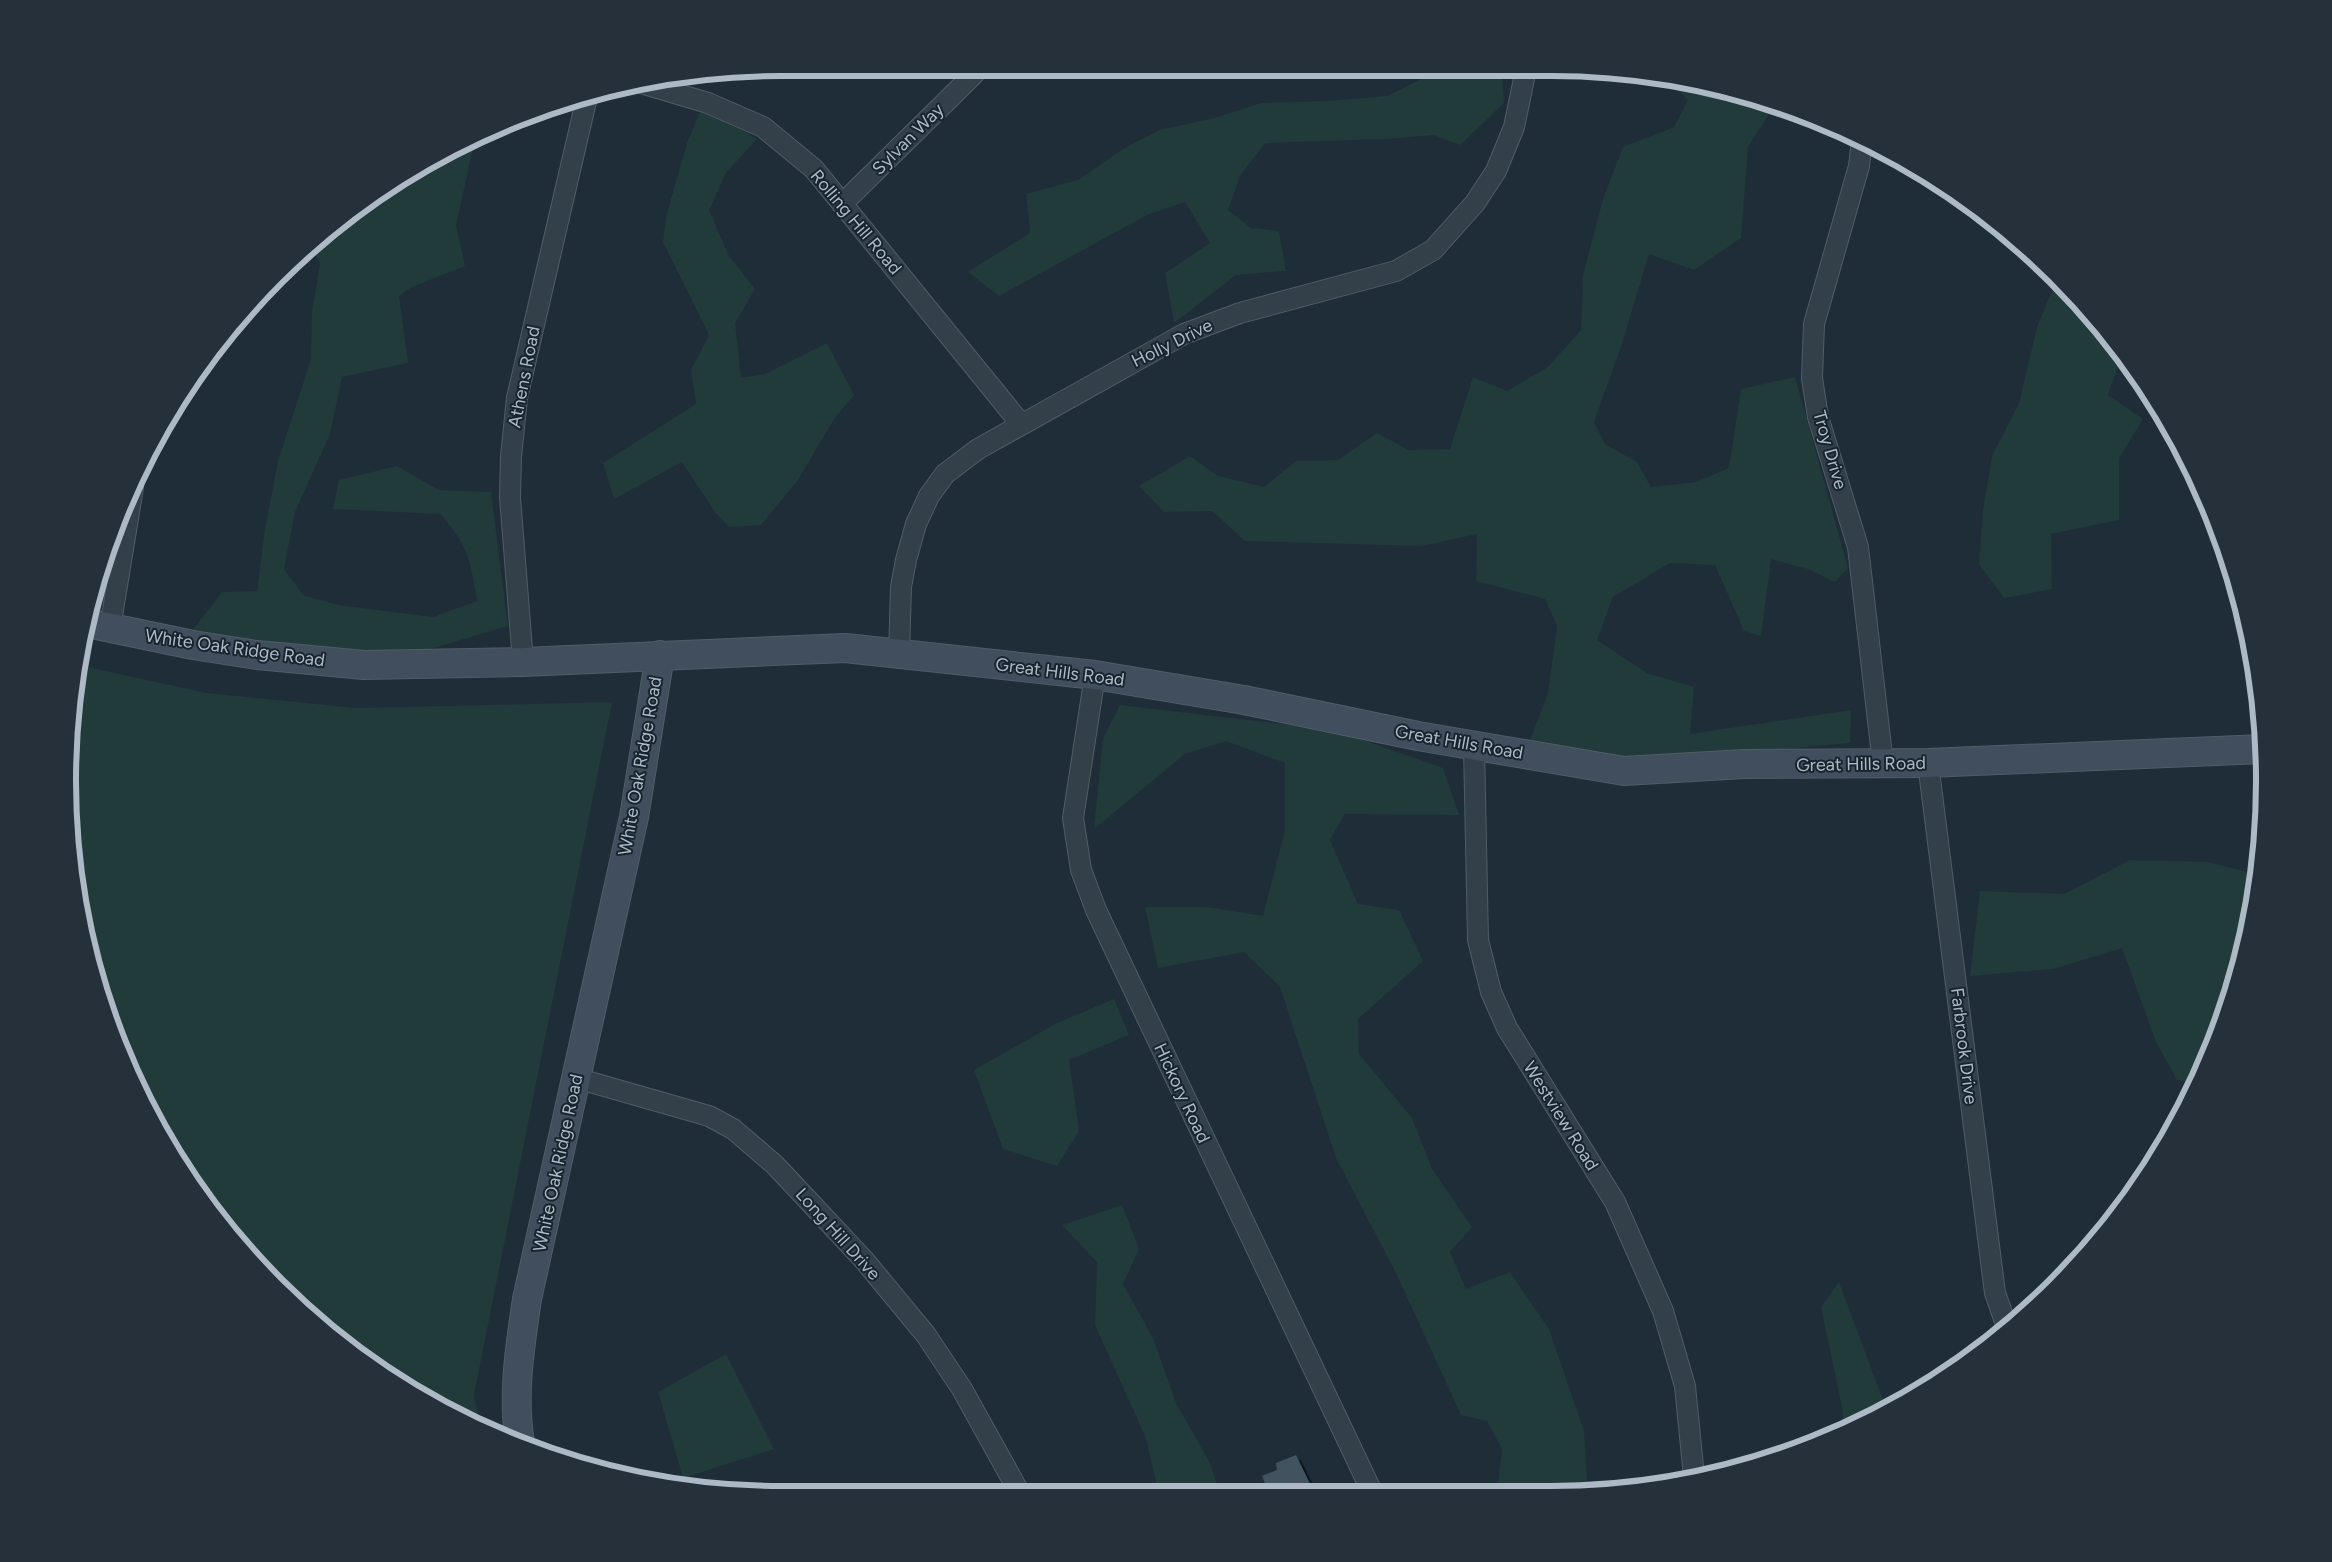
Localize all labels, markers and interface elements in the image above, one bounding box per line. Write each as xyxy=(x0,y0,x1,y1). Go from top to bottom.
street label: Sylvan Way xyxy=(868,98,949,179)
street label: Rolling Hill Road xyxy=(806,165,906,279)
street label: Holly Drive xyxy=(1128,314,1216,372)
street label: Athens Road xyxy=(503,324,545,430)
street label: Troy Drive xyxy=(1808,408,1852,492)
street label: White Oak Ridge Road xyxy=(144,625,326,671)
street label: Great Hills Road xyxy=(994,653,1126,691)
street label: White Oak Ridge Road xyxy=(613,675,667,857)
street label: Great Hills Road xyxy=(1393,720,1525,764)
street label: Great Hills Road xyxy=(1796,752,1926,776)
street label: Farbrook Drive xyxy=(1946,986,1982,1106)
street label: Hickory Road xyxy=(1149,1039,1215,1147)
street label: Westview Road xyxy=(1519,1057,1603,1175)
street label: White Oak Ridge Road xyxy=(528,1072,588,1254)
street label: Long Hill Drive xyxy=(791,1183,885,1285)

